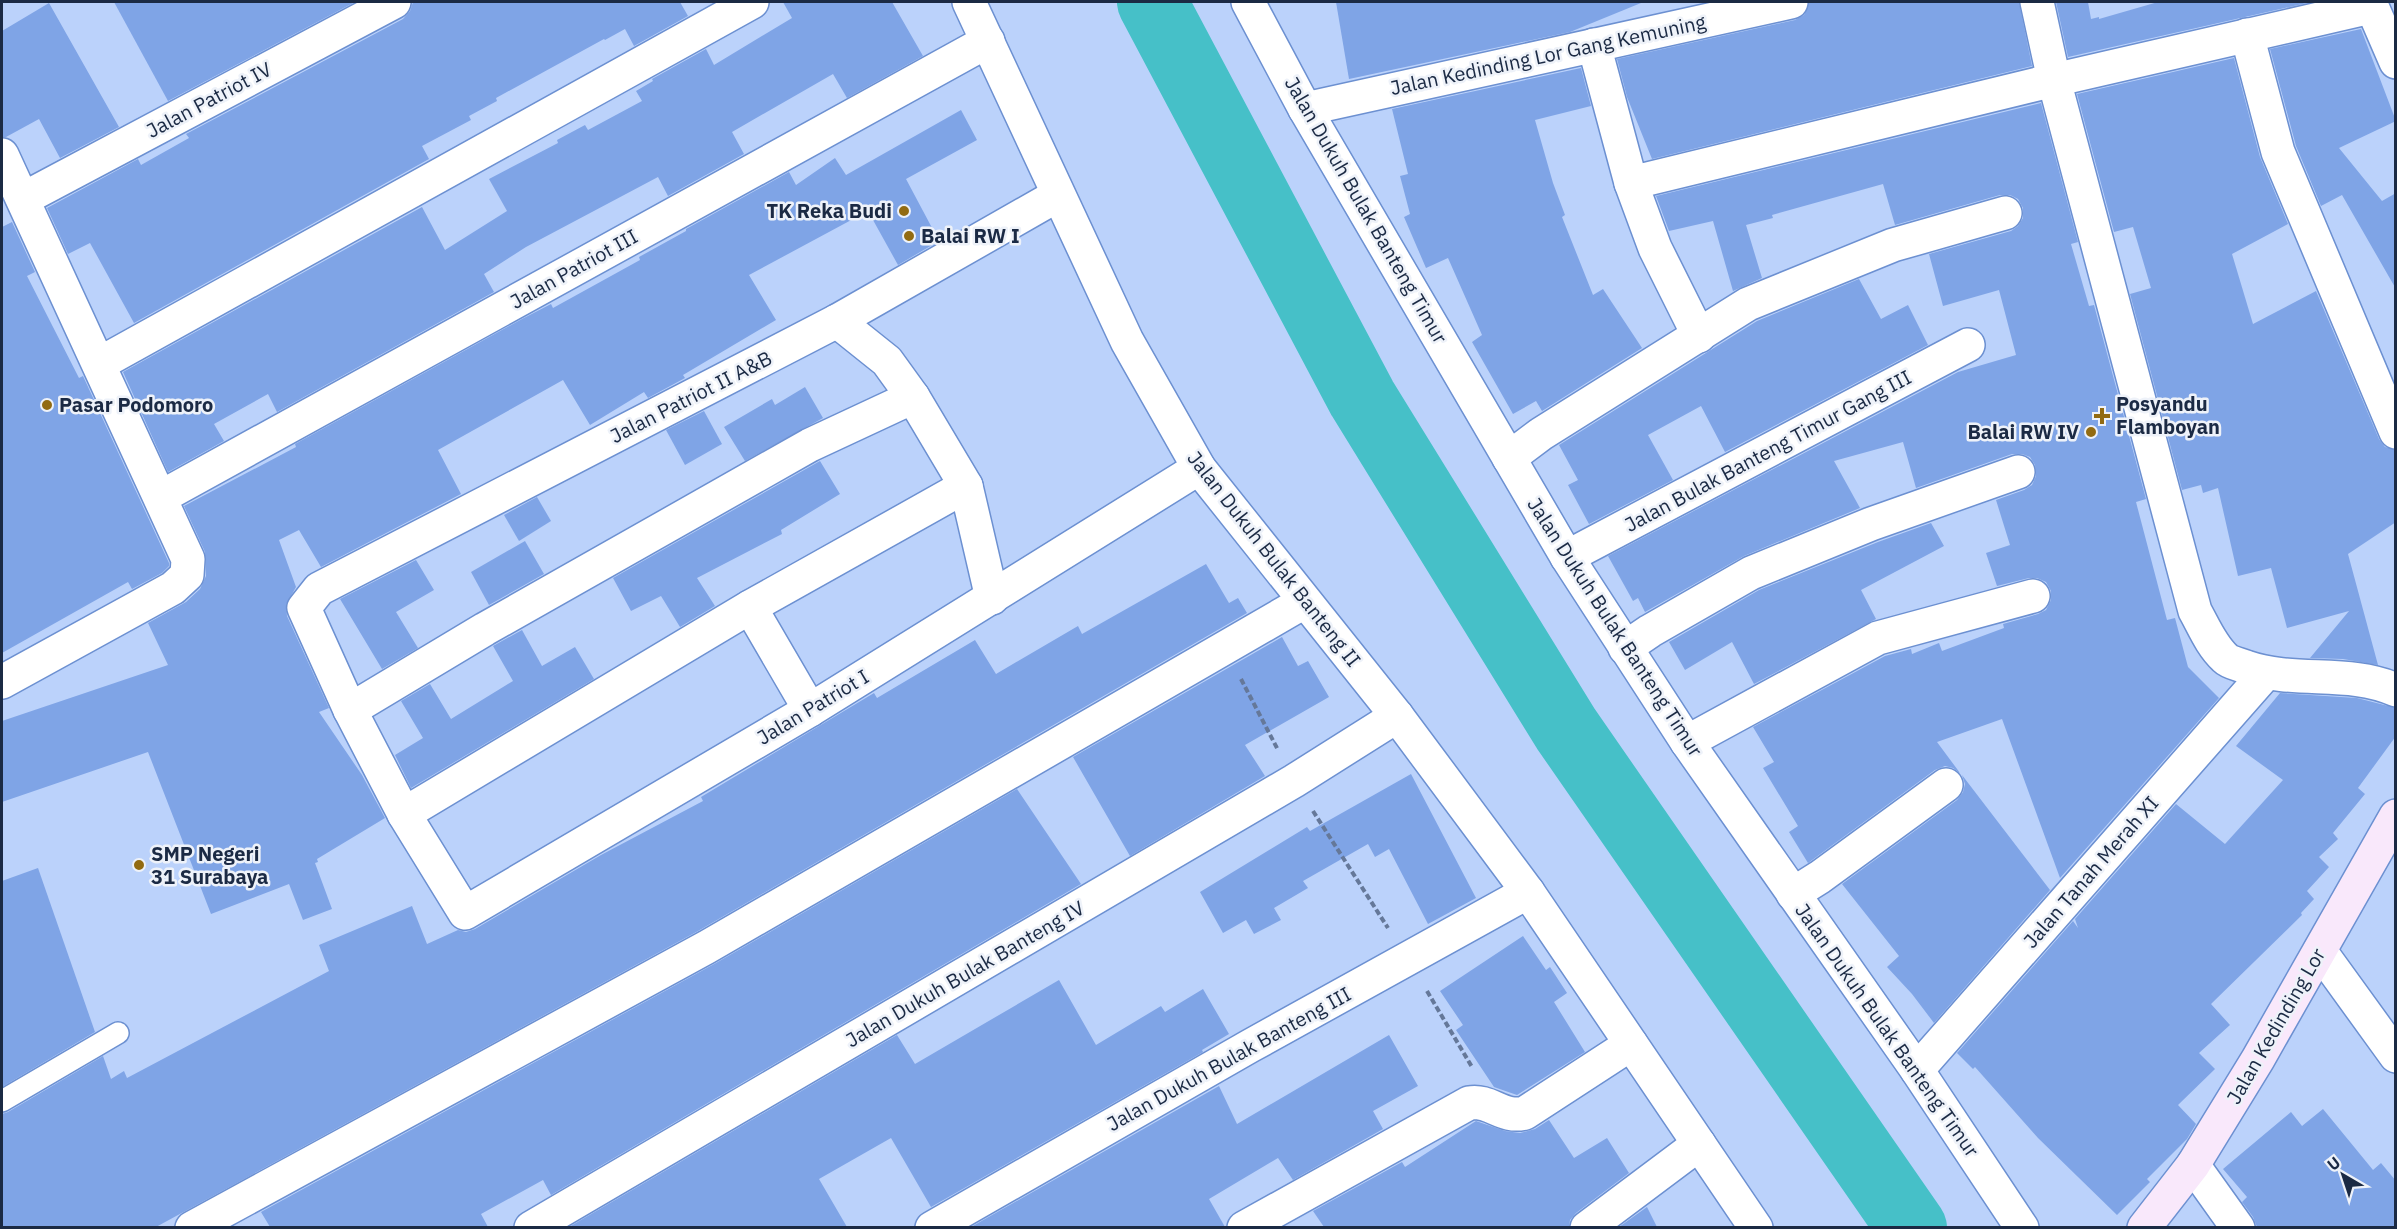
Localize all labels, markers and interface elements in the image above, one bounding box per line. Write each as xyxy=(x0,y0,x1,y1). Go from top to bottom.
street label: Jalan Kedinding Lor Gang Kemuning xyxy=(1388,8,1709,101)
street label: Jalan Patriot IV xyxy=(141,55,276,144)
street label: Jalan Dukuh Bulak Banteng Timur xyxy=(1279,71,1454,348)
place label: TK Reka Budi xyxy=(766,197,892,224)
marker: TK Reka Budi xyxy=(897,204,911,218)
street label: Jalan Patriot III xyxy=(505,222,642,315)
place label: Balai RW I xyxy=(921,222,1020,249)
marker: Balai RW I xyxy=(902,229,916,243)
street label: Jalan Patriot II A&B xyxy=(605,344,776,449)
street label: Jalan Bulak Banteng Timur Gang III xyxy=(1620,363,1916,538)
place label: Posyandu Flamboyan xyxy=(2116,390,2220,440)
place label: Pasar Podomoro xyxy=(59,391,213,418)
marker: Pasar Podomoro xyxy=(40,398,54,412)
marker: Posyandu Flamboyan xyxy=(2093,407,2111,425)
place label: Balai RW IV xyxy=(1967,418,2079,445)
marker: Balai RW IV xyxy=(2084,425,2098,439)
street label: Jalan Dukuh Bulak Banteng II xyxy=(1182,445,1367,672)
street label: Jalan Dukuh Bulak Banteng Timur xyxy=(1521,492,1709,761)
street label: Jalan Patriot I xyxy=(752,663,874,751)
street label: Jalan Tanah Merah XI xyxy=(2017,790,2164,954)
place label: SMP Negeri 31 Surabaya xyxy=(151,840,268,890)
marker: SMP Negeri 31 Surabaya xyxy=(132,858,146,872)
street label: Jalan Dukuh Bulak Banteng IV xyxy=(841,894,1089,1053)
street label: Jalan Dukuh Bulak Banteng Timur xyxy=(1789,898,1986,1162)
street label: Jalan Kedinding Lor xyxy=(2220,943,2331,1109)
street label: Jalan Dukuh Bulak Banteng III xyxy=(1102,980,1356,1137)
north arrow xyxy=(2313,1145,2373,1205)
text: U xyxy=(2323,1152,2344,1175)

